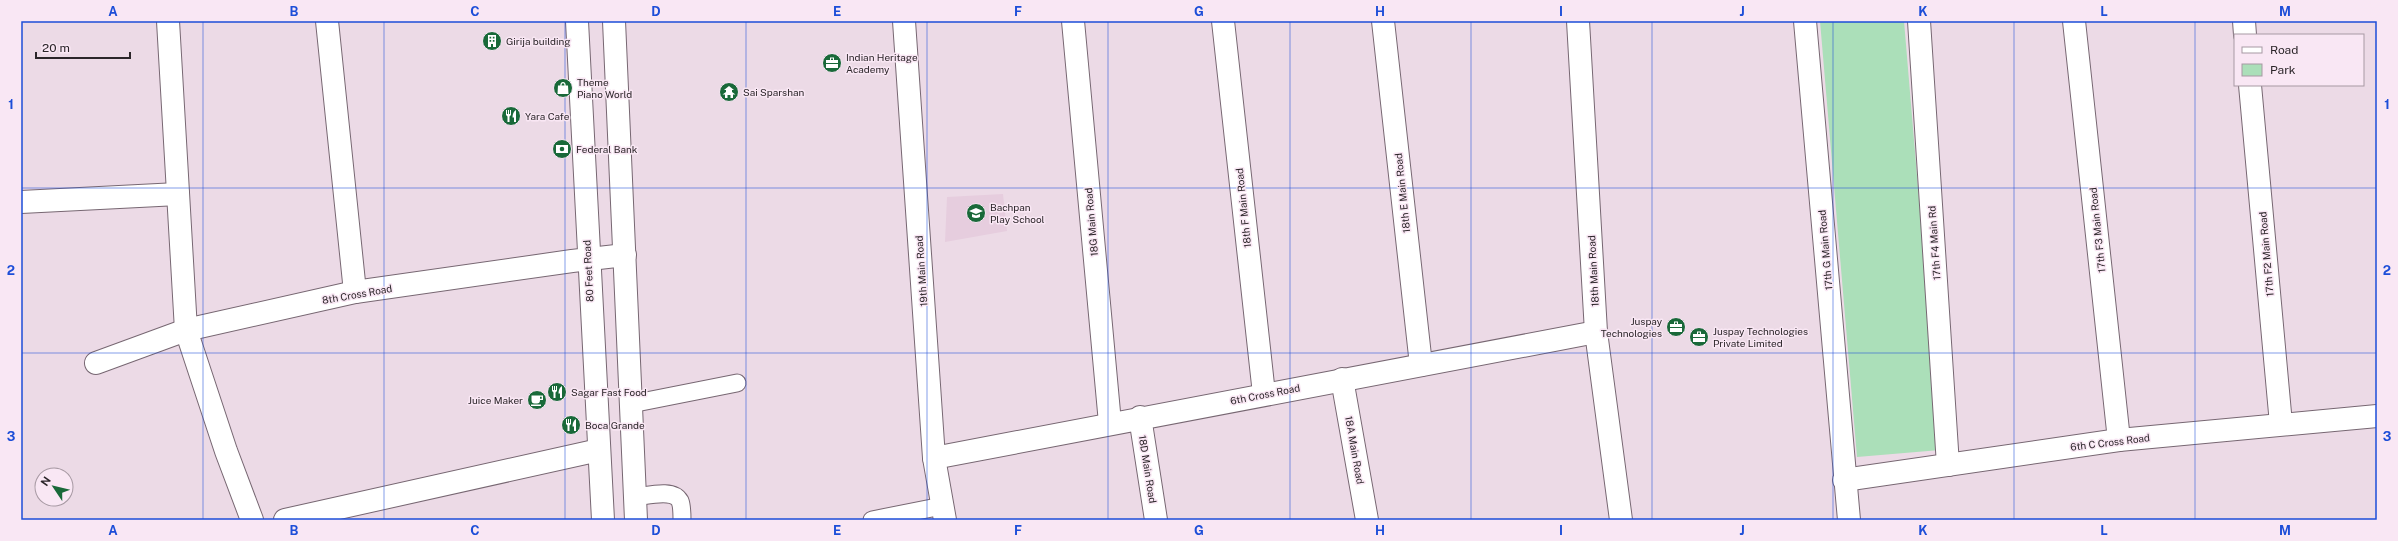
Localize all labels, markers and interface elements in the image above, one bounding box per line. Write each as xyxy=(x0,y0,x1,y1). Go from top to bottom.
text: A xyxy=(108,4,118,19)
text: B xyxy=(290,4,299,19)
text: C xyxy=(470,4,480,19)
text: D xyxy=(651,4,661,19)
text: E xyxy=(833,4,841,19)
text: F xyxy=(1014,4,1022,19)
text: G xyxy=(1194,4,1204,19)
text: H xyxy=(1375,4,1385,19)
text: I xyxy=(1559,4,1563,19)
text: J xyxy=(1739,4,1745,19)
text: K xyxy=(1918,4,1928,19)
text: L xyxy=(2100,4,2108,19)
text: M xyxy=(2279,4,2291,19)
building icon: Girija building xyxy=(481,30,503,52)
scale bar xyxy=(36,34,130,60)
legend xyxy=(2234,34,2364,86)
place label: Girija building xyxy=(506,35,571,47)
text: 20 m xyxy=(42,41,70,55)
text: Road xyxy=(2270,43,2298,57)
place label: Indian Heritage Academy xyxy=(846,51,918,75)
office icon: Indian Heritage Academy xyxy=(821,52,843,74)
text: Park xyxy=(2270,63,2296,77)
place label: Theme Piano World xyxy=(577,76,632,100)
shop icon: Theme Piano World xyxy=(552,77,574,99)
temple icon: Sai Sparshan xyxy=(718,81,740,103)
place label: Sai Sparshan xyxy=(743,86,804,98)
text: 1 xyxy=(8,97,14,112)
text: 1 xyxy=(2384,97,2390,112)
restaurant icon: Yara Cafe xyxy=(500,105,522,127)
place label: Yara Cafe xyxy=(525,110,570,122)
bank icon: Federal Bank xyxy=(551,138,573,160)
place label: Federal Bank xyxy=(576,143,638,155)
street label: 18th E Main Road xyxy=(1392,153,1412,233)
street label: 18th F Main Road xyxy=(1233,168,1253,248)
street label: 18G Main Road xyxy=(1082,187,1100,257)
street label: 17th F3 Main Road xyxy=(2087,187,2107,273)
place label: Bachpan Play School xyxy=(990,201,1045,225)
school or university icon: Bachpan Play School xyxy=(965,202,987,224)
street label: 17th F4 Main Rd xyxy=(1925,205,1943,281)
street label: 17th G Main Road xyxy=(1816,209,1834,291)
street label: 17th F2 Main Road xyxy=(2256,211,2276,297)
street label: 19th Main Road xyxy=(913,235,929,307)
street label: 18th Main Road xyxy=(1585,235,1601,307)
street label: 80 Feet Road xyxy=(580,240,596,302)
text: 2 xyxy=(7,263,15,278)
text: 2 xyxy=(2383,263,2391,278)
street label: 8th Cross Road xyxy=(321,282,393,306)
place label: Juspay Technologies xyxy=(1601,315,1663,339)
office icon: Juspay Technologies xyxy=(1665,316,1687,338)
place label: Juspay Technologies Private Limited xyxy=(1713,325,1808,349)
office icon: Juspay Technologies Private Limited xyxy=(1688,326,1710,348)
restaurant icon: Sagar Fast Food xyxy=(546,381,568,403)
street label: 6th Cross Road xyxy=(1229,381,1301,407)
place label: Sagar Fast Food xyxy=(571,386,647,398)
cafe icon: Juice Maker xyxy=(526,389,548,411)
place label: Juice Maker xyxy=(468,394,523,406)
restaurant icon: Boca Grande xyxy=(560,414,582,436)
street label: 18A Main Road xyxy=(1343,415,1367,485)
place label: Boca Grande xyxy=(585,419,645,431)
text: 3 xyxy=(7,429,16,444)
text: 3 xyxy=(2383,429,2392,444)
street label: 6th C Cross Road xyxy=(2069,431,2151,453)
street label: 18D Main Road xyxy=(1137,434,1159,504)
north arrow xyxy=(34,467,74,507)
text: N xyxy=(38,474,53,488)
text: A xyxy=(108,523,118,538)
text: B xyxy=(290,523,299,538)
text: C xyxy=(470,523,480,538)
text: D xyxy=(651,523,661,538)
text: E xyxy=(833,523,841,538)
text: F xyxy=(1014,523,1022,538)
text: G xyxy=(1194,523,1204,538)
text: H xyxy=(1375,523,1385,538)
text: I xyxy=(1559,523,1563,538)
text: J xyxy=(1739,523,1745,538)
text: K xyxy=(1918,523,1928,538)
text: L xyxy=(2100,523,2108,538)
text: M xyxy=(2279,523,2291,538)

